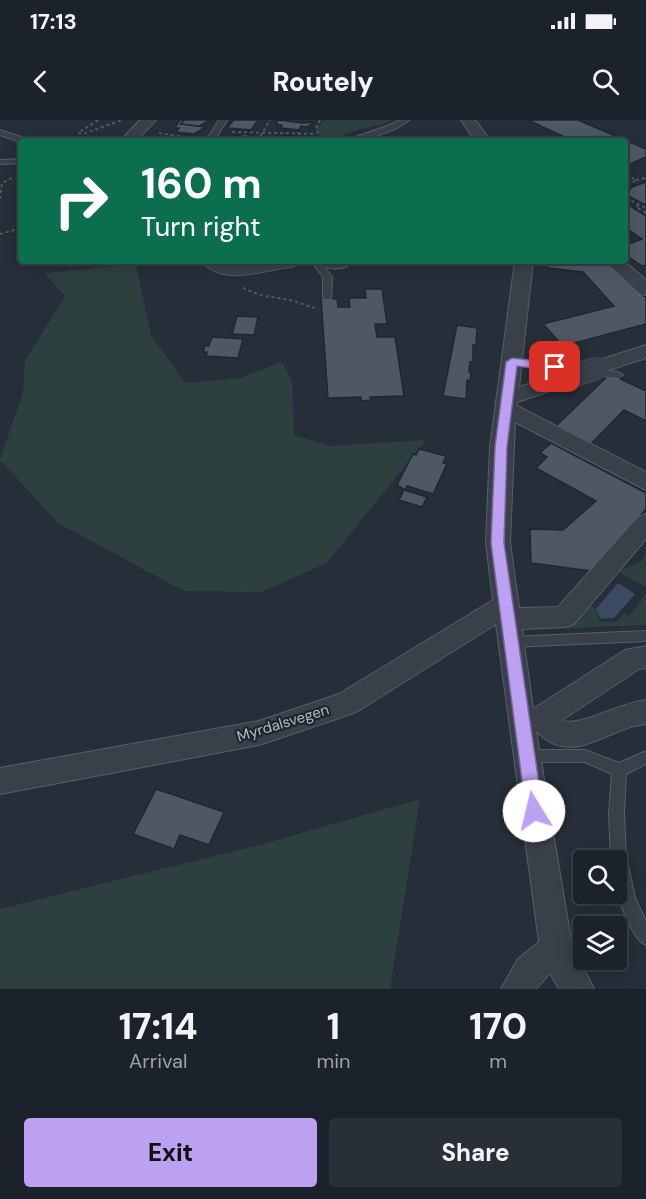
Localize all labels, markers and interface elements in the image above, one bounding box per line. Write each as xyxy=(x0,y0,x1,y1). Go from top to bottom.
text: 17:13 xyxy=(30,7,77,36)
text: Routely xyxy=(272,64,374,99)
icon: back xyxy=(24,65,57,98)
icon: search xyxy=(589,65,622,98)
text: 160 m xyxy=(141,156,262,211)
icon: right xyxy=(42,162,120,240)
text: Turn right xyxy=(141,209,261,244)
pin xyxy=(529,341,580,392)
icon: arrive xyxy=(538,350,571,383)
street label: Myrdalsvegen xyxy=(234,699,332,747)
position arrow xyxy=(502,779,566,843)
map controls xyxy=(573,850,627,970)
button: search xyxy=(573,850,627,904)
button: layers xyxy=(573,916,627,970)
text: 17:14 xyxy=(119,1003,198,1050)
text: 1 xyxy=(327,1003,340,1050)
text: 170 xyxy=(469,1003,527,1050)
text: Arrival xyxy=(129,1048,187,1074)
text: min xyxy=(316,1048,351,1074)
text: m xyxy=(489,1048,507,1074)
button: Exit xyxy=(24,1118,317,1187)
button: Share xyxy=(329,1118,622,1187)

